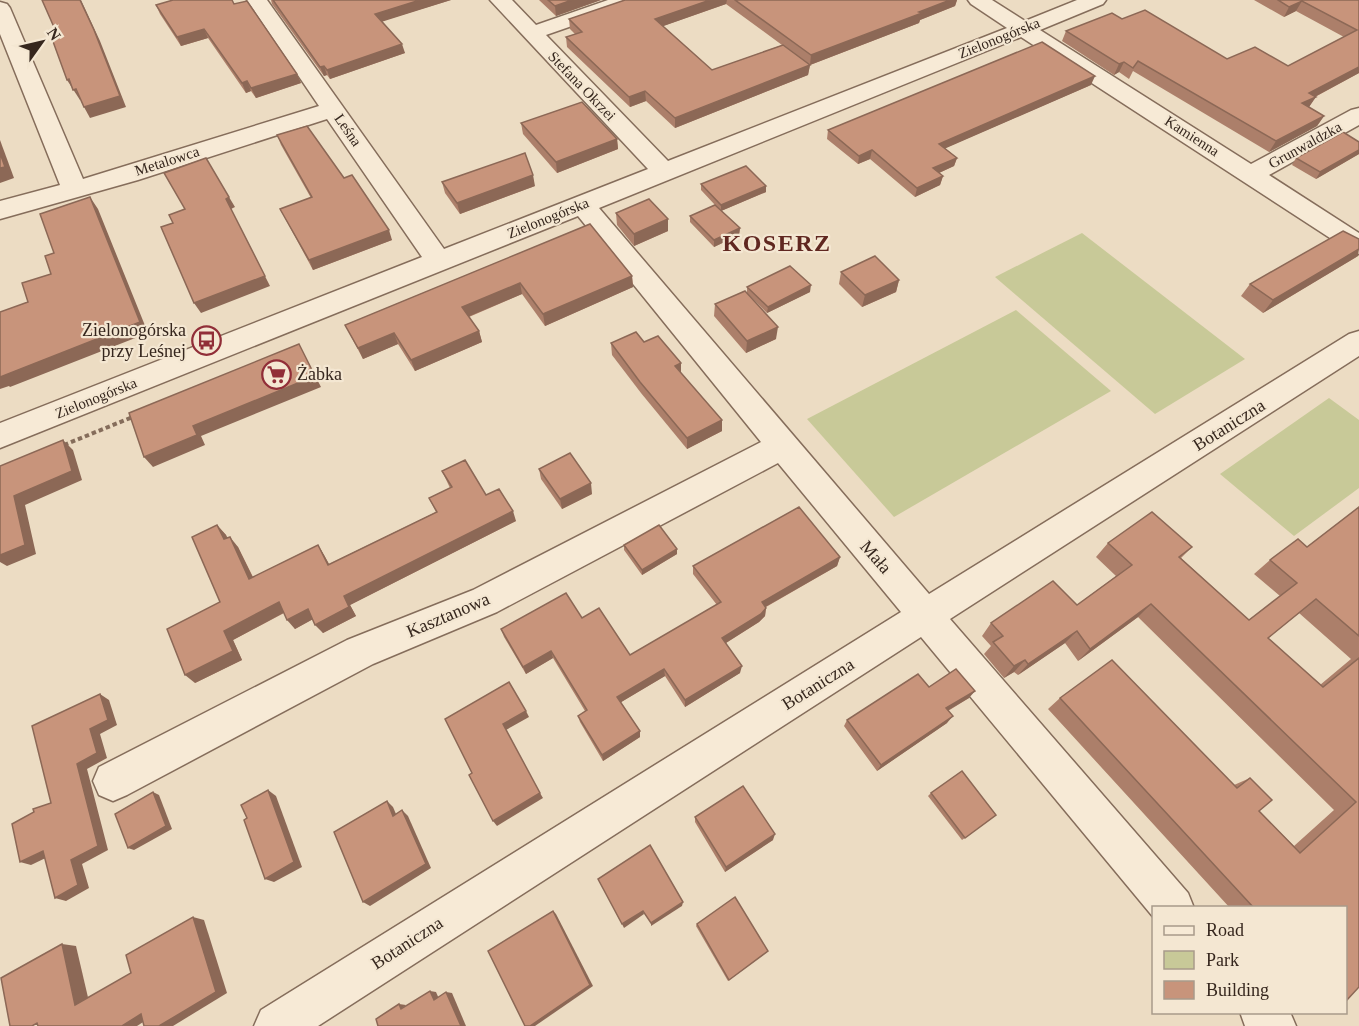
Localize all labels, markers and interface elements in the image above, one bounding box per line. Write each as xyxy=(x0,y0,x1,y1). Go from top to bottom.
north arrow xyxy=(12,12,72,72)
street label: Zielonogórska xyxy=(956,14,1042,62)
text: N xyxy=(44,24,65,44)
street label: Stefana Okrzei xyxy=(545,48,619,124)
street label: Leśna xyxy=(331,111,365,150)
street label: Kamienna xyxy=(1162,113,1222,160)
street label: Grunwaldzka xyxy=(1266,118,1345,172)
street label: Metalowca xyxy=(133,143,201,179)
street label: Zielonogórska xyxy=(505,194,591,242)
district label: KOSERZ xyxy=(722,230,832,256)
place label: Zielonogórska przy Leśnej xyxy=(82,320,186,361)
bus stop icon: Zielonogórska przy Leśnej xyxy=(191,324,223,356)
supermarket icon: Żabka xyxy=(260,358,292,390)
place label: Żabka xyxy=(297,364,342,384)
street label: Zielonogórska xyxy=(53,374,139,422)
street label: Botaniczna xyxy=(1189,395,1269,455)
street label: Mała xyxy=(856,536,896,578)
street label: Kasztanowa xyxy=(404,589,492,641)
street label: Botaniczna xyxy=(778,654,858,714)
legend xyxy=(1152,906,1347,1014)
street label: Botaniczna xyxy=(368,913,446,973)
text: Road xyxy=(1206,920,1244,940)
text: Park xyxy=(1206,950,1239,970)
text: Building xyxy=(1206,980,1269,1000)

